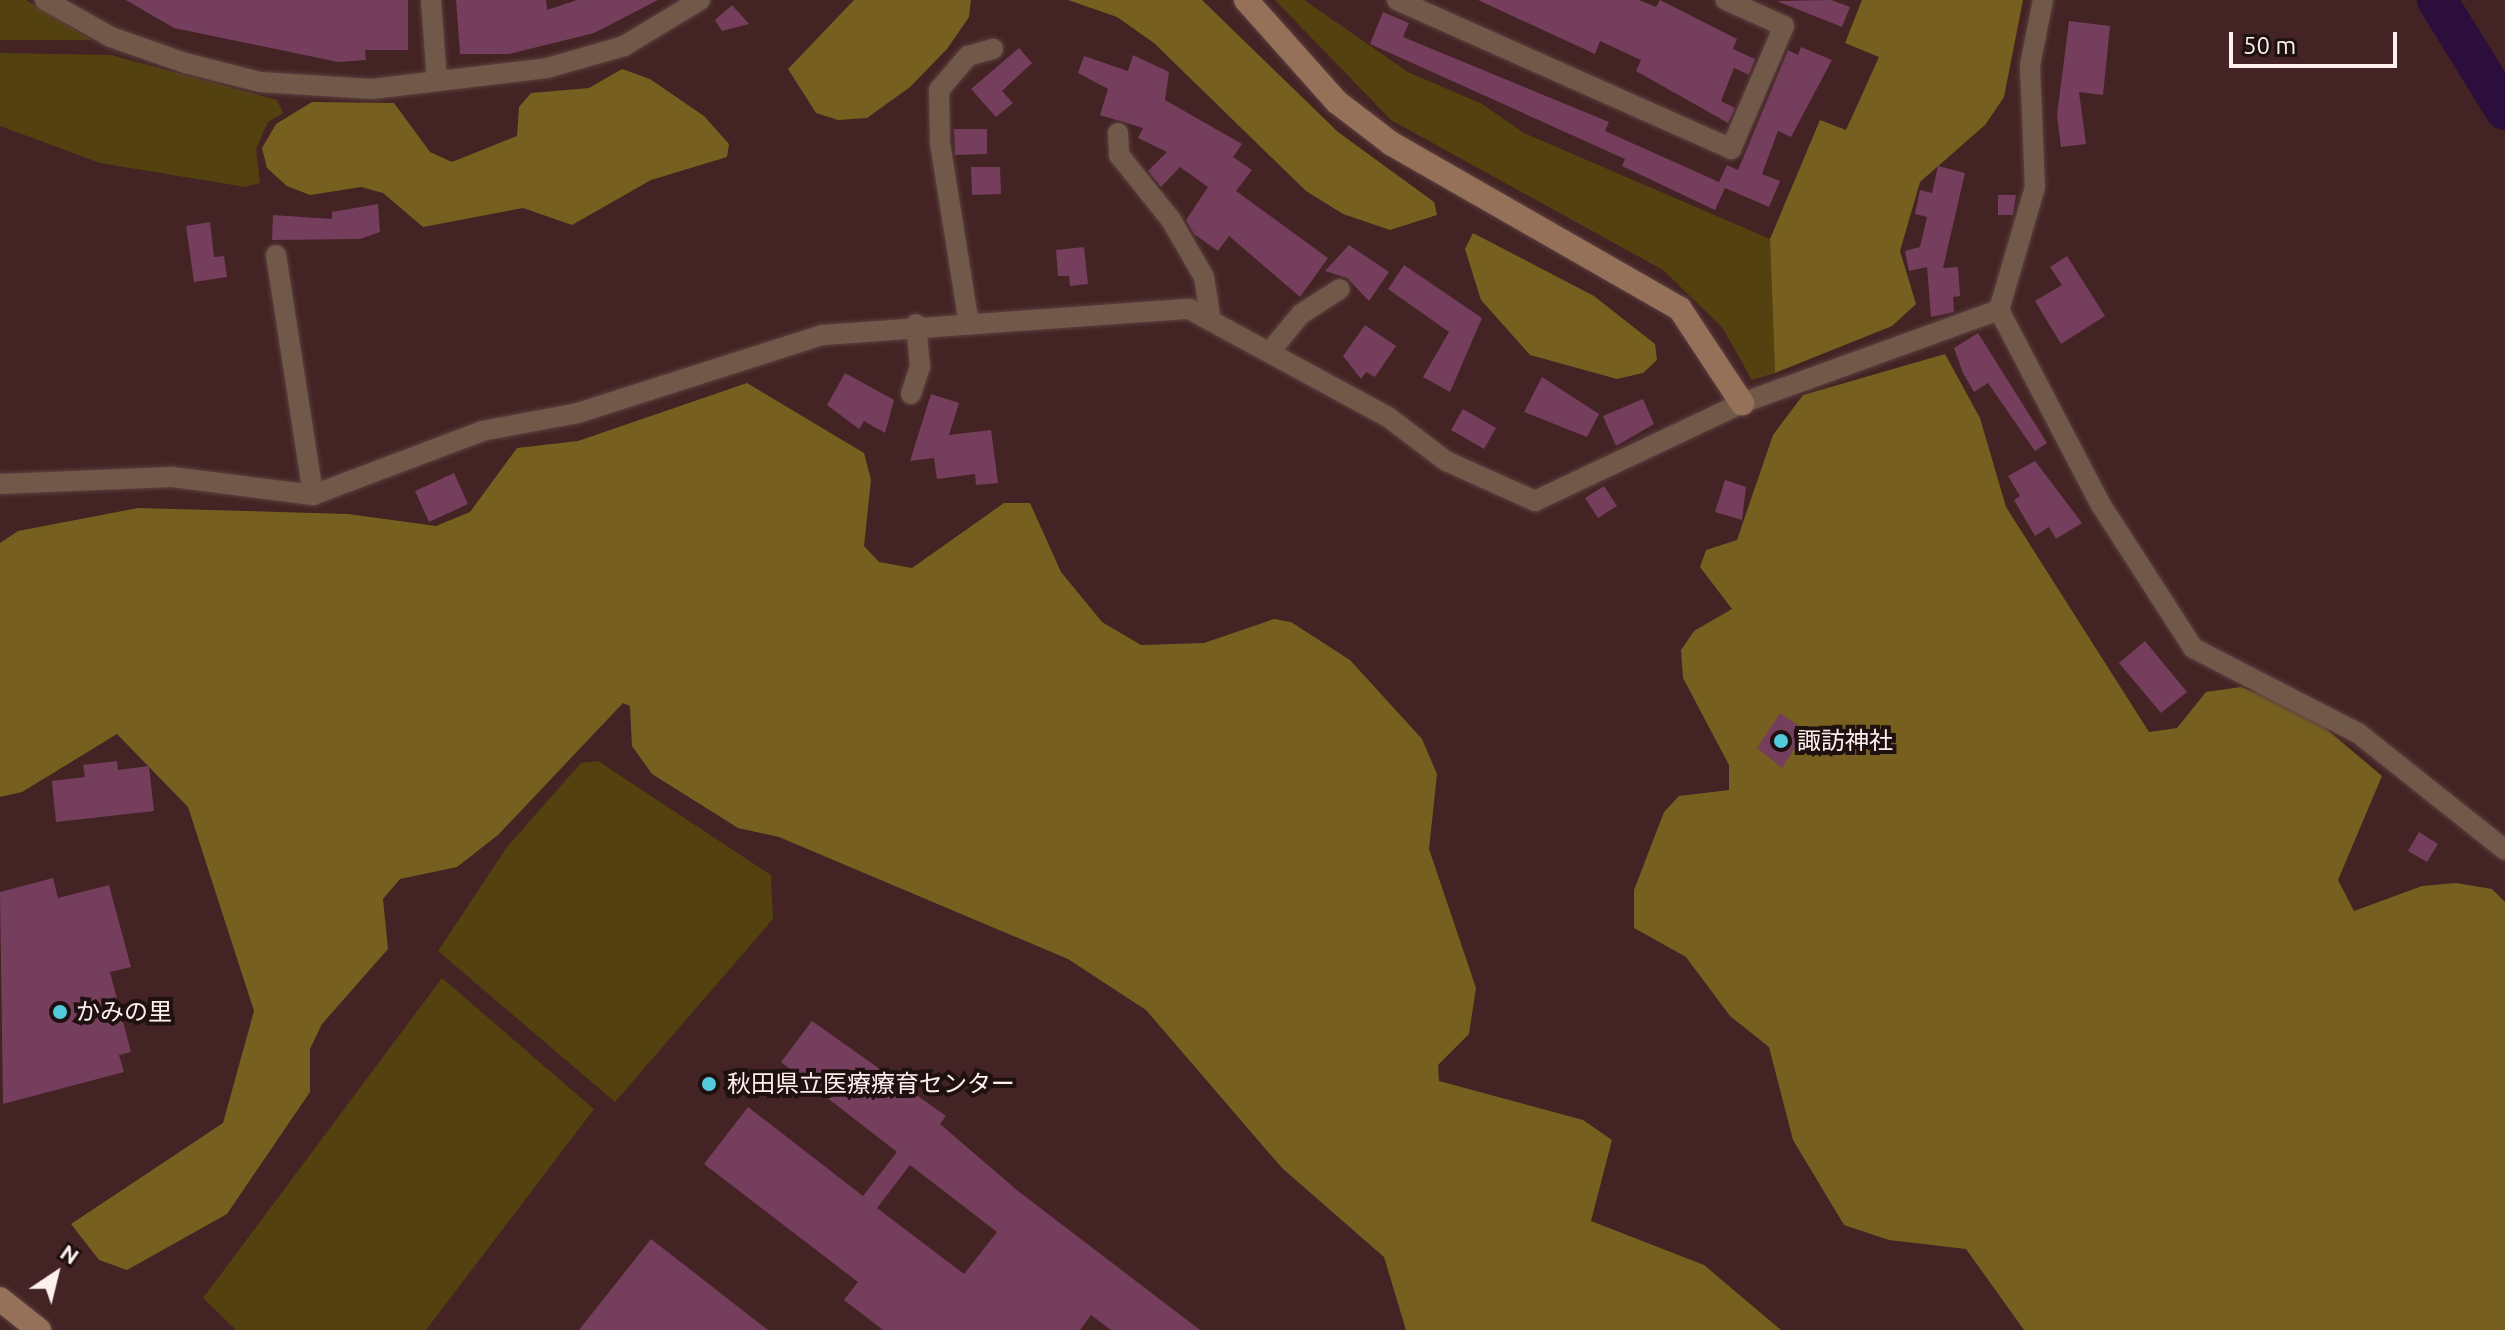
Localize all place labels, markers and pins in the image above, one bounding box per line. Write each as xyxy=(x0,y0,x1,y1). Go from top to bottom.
place label: 諏訪神社 xyxy=(1797,727,1893,755)
marker: 諏訪神社 xyxy=(1772,732,1790,750)
place label: かみの里 xyxy=(76,998,172,1026)
marker: かみの里 xyxy=(51,1003,69,1021)
place label: 秋田県立医療療育センター xyxy=(727,1070,1015,1098)
marker: 秋田県立医療療育センター xyxy=(698,1073,720,1095)

